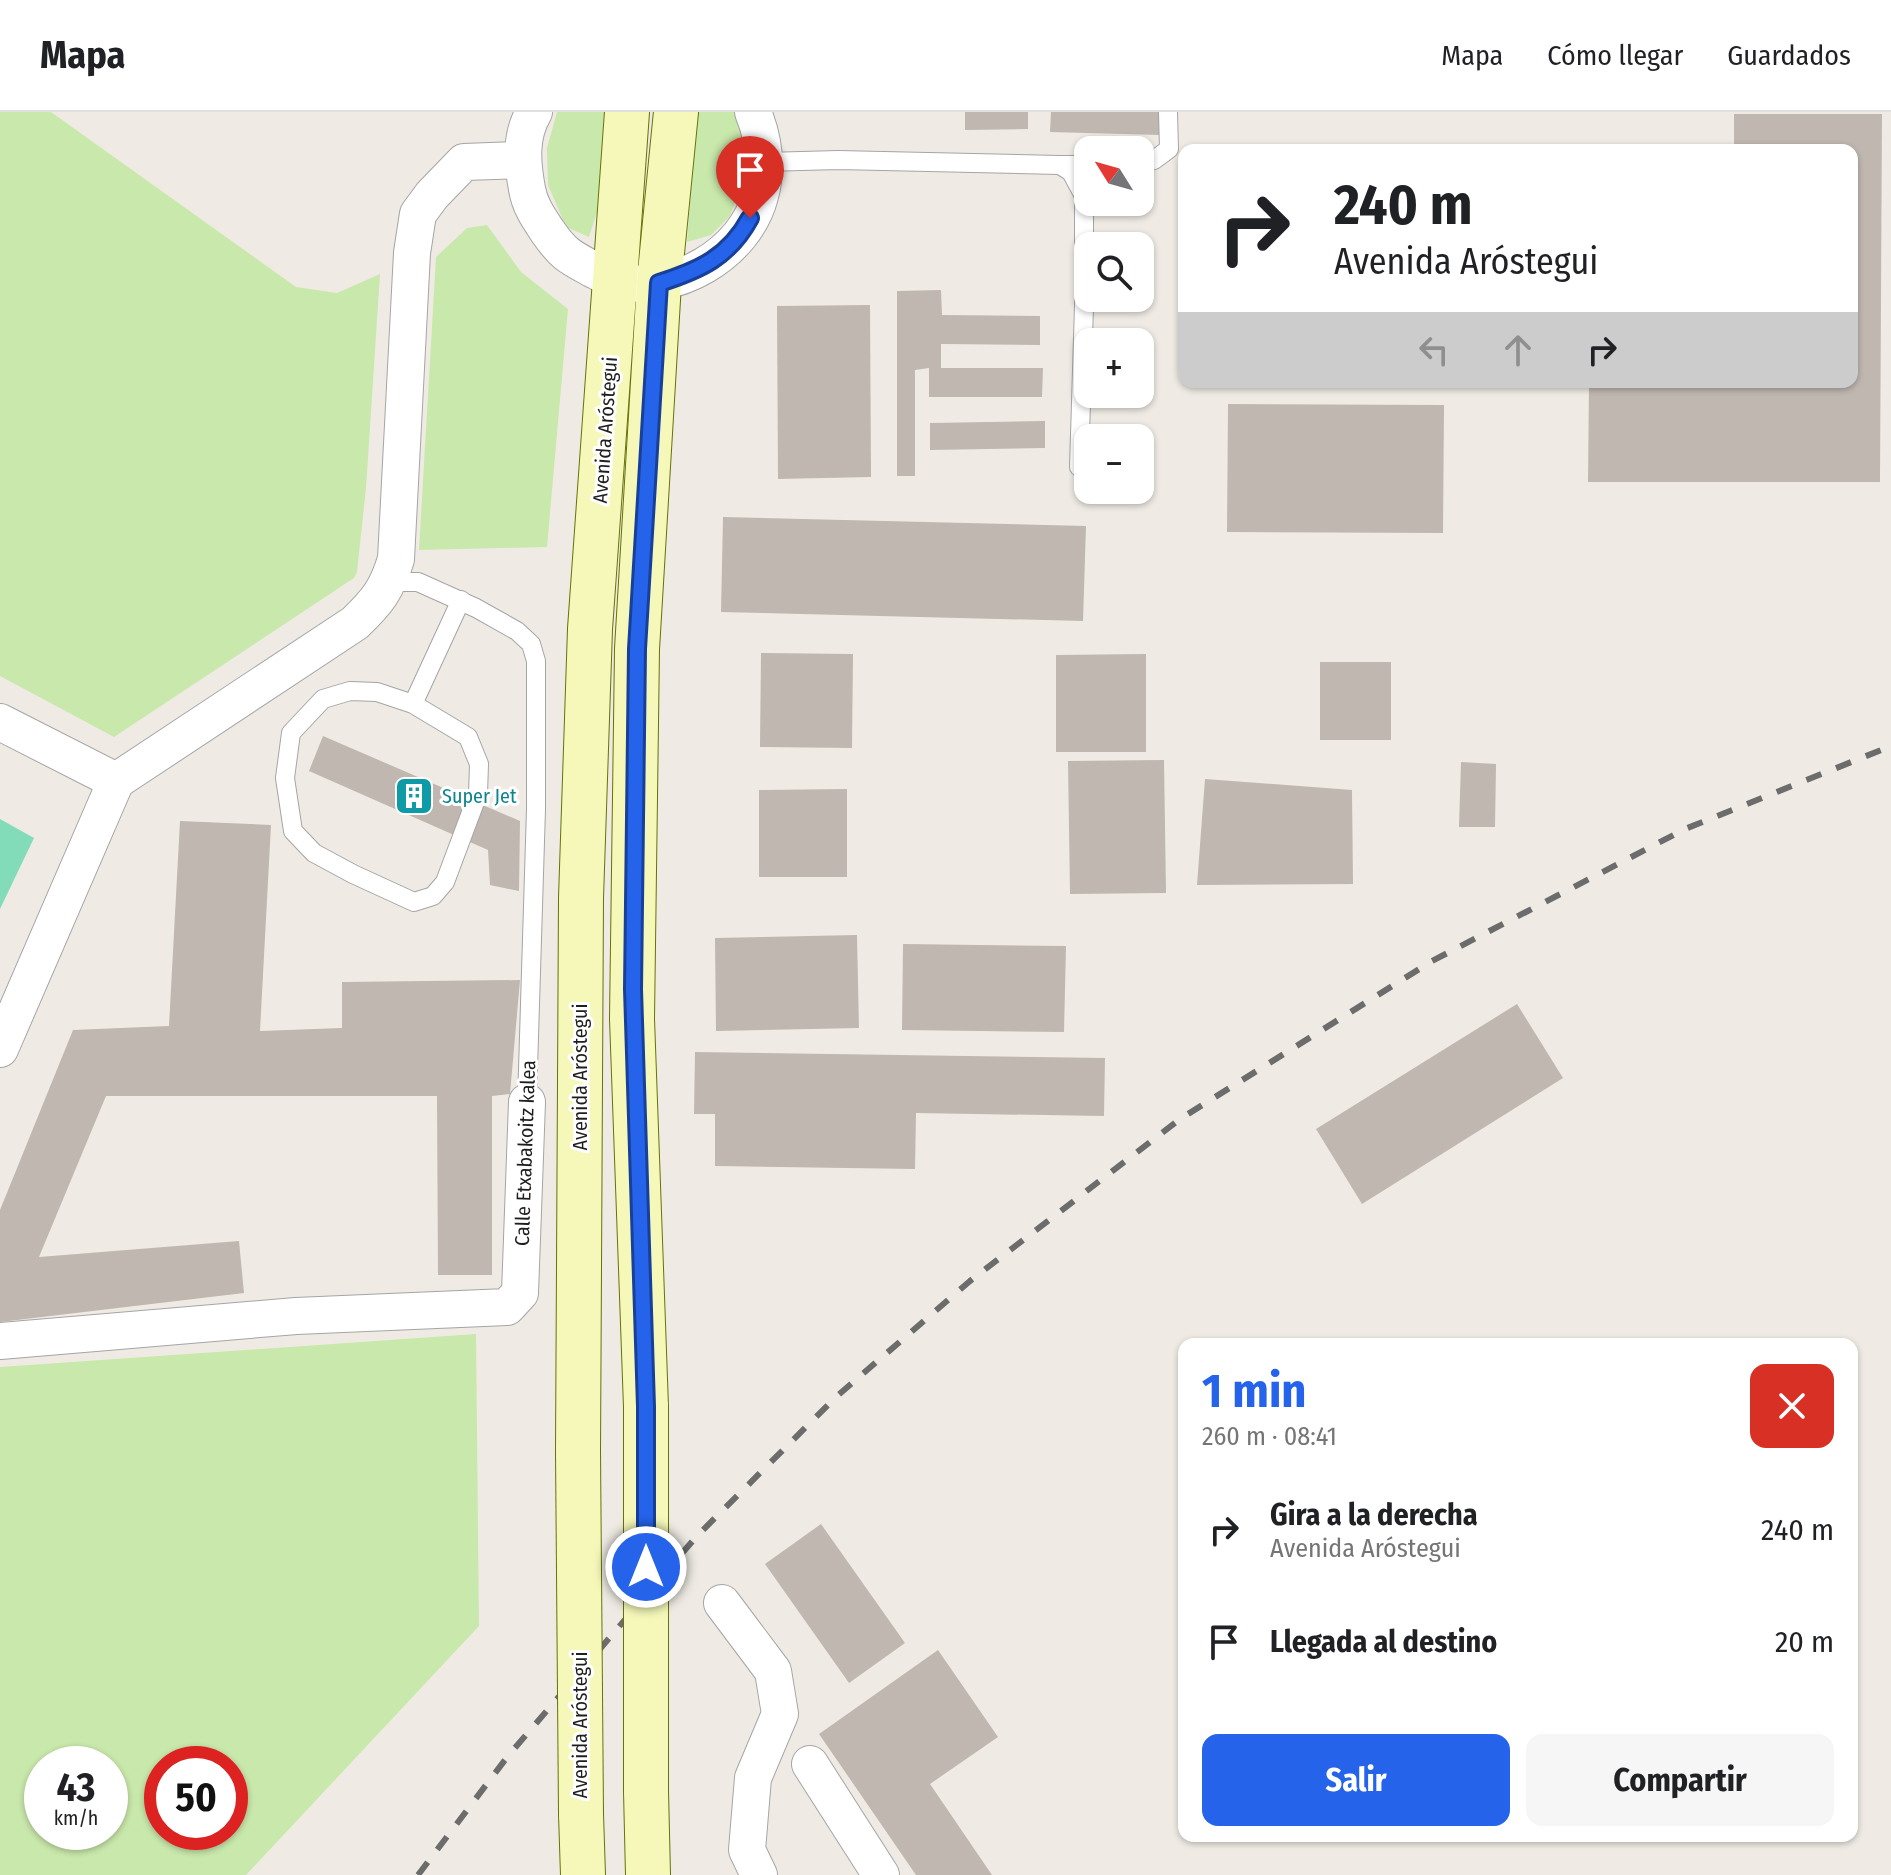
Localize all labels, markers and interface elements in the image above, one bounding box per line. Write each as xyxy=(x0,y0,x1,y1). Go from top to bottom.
text: Mapa xyxy=(40,32,125,78)
text: Mapa xyxy=(1441,39,1503,72)
text: Cómo llegar xyxy=(1547,39,1683,72)
text: Guardados xyxy=(1727,39,1851,72)
pin xyxy=(716,136,784,218)
north arrow xyxy=(1074,136,1154,216)
map controls xyxy=(1074,136,1154,504)
icon: arrive xyxy=(728,148,772,192)
text: 240 m xyxy=(1334,172,1473,239)
icon: right xyxy=(1202,176,1306,280)
button: search xyxy=(1074,232,1154,312)
text: Avenida Aróstegui xyxy=(1334,240,1598,284)
button: + xyxy=(1074,328,1154,408)
icon: left xyxy=(1412,328,1456,372)
icon: ahead xyxy=(1496,328,1540,372)
icon: right xyxy=(1580,328,1624,372)
street label: Avenida Aróstegui xyxy=(588,356,622,504)
button: − xyxy=(1074,424,1154,504)
building icon: Super Jet xyxy=(393,775,435,817)
place label: Super Jet xyxy=(442,784,517,808)
street label: Avenida Aróstegui xyxy=(568,1004,592,1150)
street label: Calle Etxabakoitz kalea xyxy=(510,1060,540,1246)
text: 1 min xyxy=(1202,1362,1307,1420)
button: close xyxy=(1750,1364,1834,1448)
text: 260 m · 08:41 xyxy=(1202,1421,1337,1452)
text: Gira a la derecha xyxy=(1270,1497,1478,1533)
icon: right xyxy=(1202,1508,1246,1552)
text: 240 m xyxy=(1761,1512,1834,1548)
position arrow xyxy=(604,1525,688,1609)
text: Avenida Aróstegui xyxy=(1270,1533,1461,1564)
icon: arrive xyxy=(1202,1620,1246,1664)
text: Llegada al destino xyxy=(1270,1624,1497,1660)
text: 20 m xyxy=(1775,1624,1834,1660)
street label: Avenida Aróstegui xyxy=(568,1652,592,1798)
button: Salir xyxy=(1202,1734,1510,1826)
button: Compartir xyxy=(1526,1734,1834,1826)
speed limit sign: 50 xyxy=(144,1746,248,1850)
text: 43 xyxy=(56,1764,96,1812)
text: km/h xyxy=(54,1806,98,1830)

